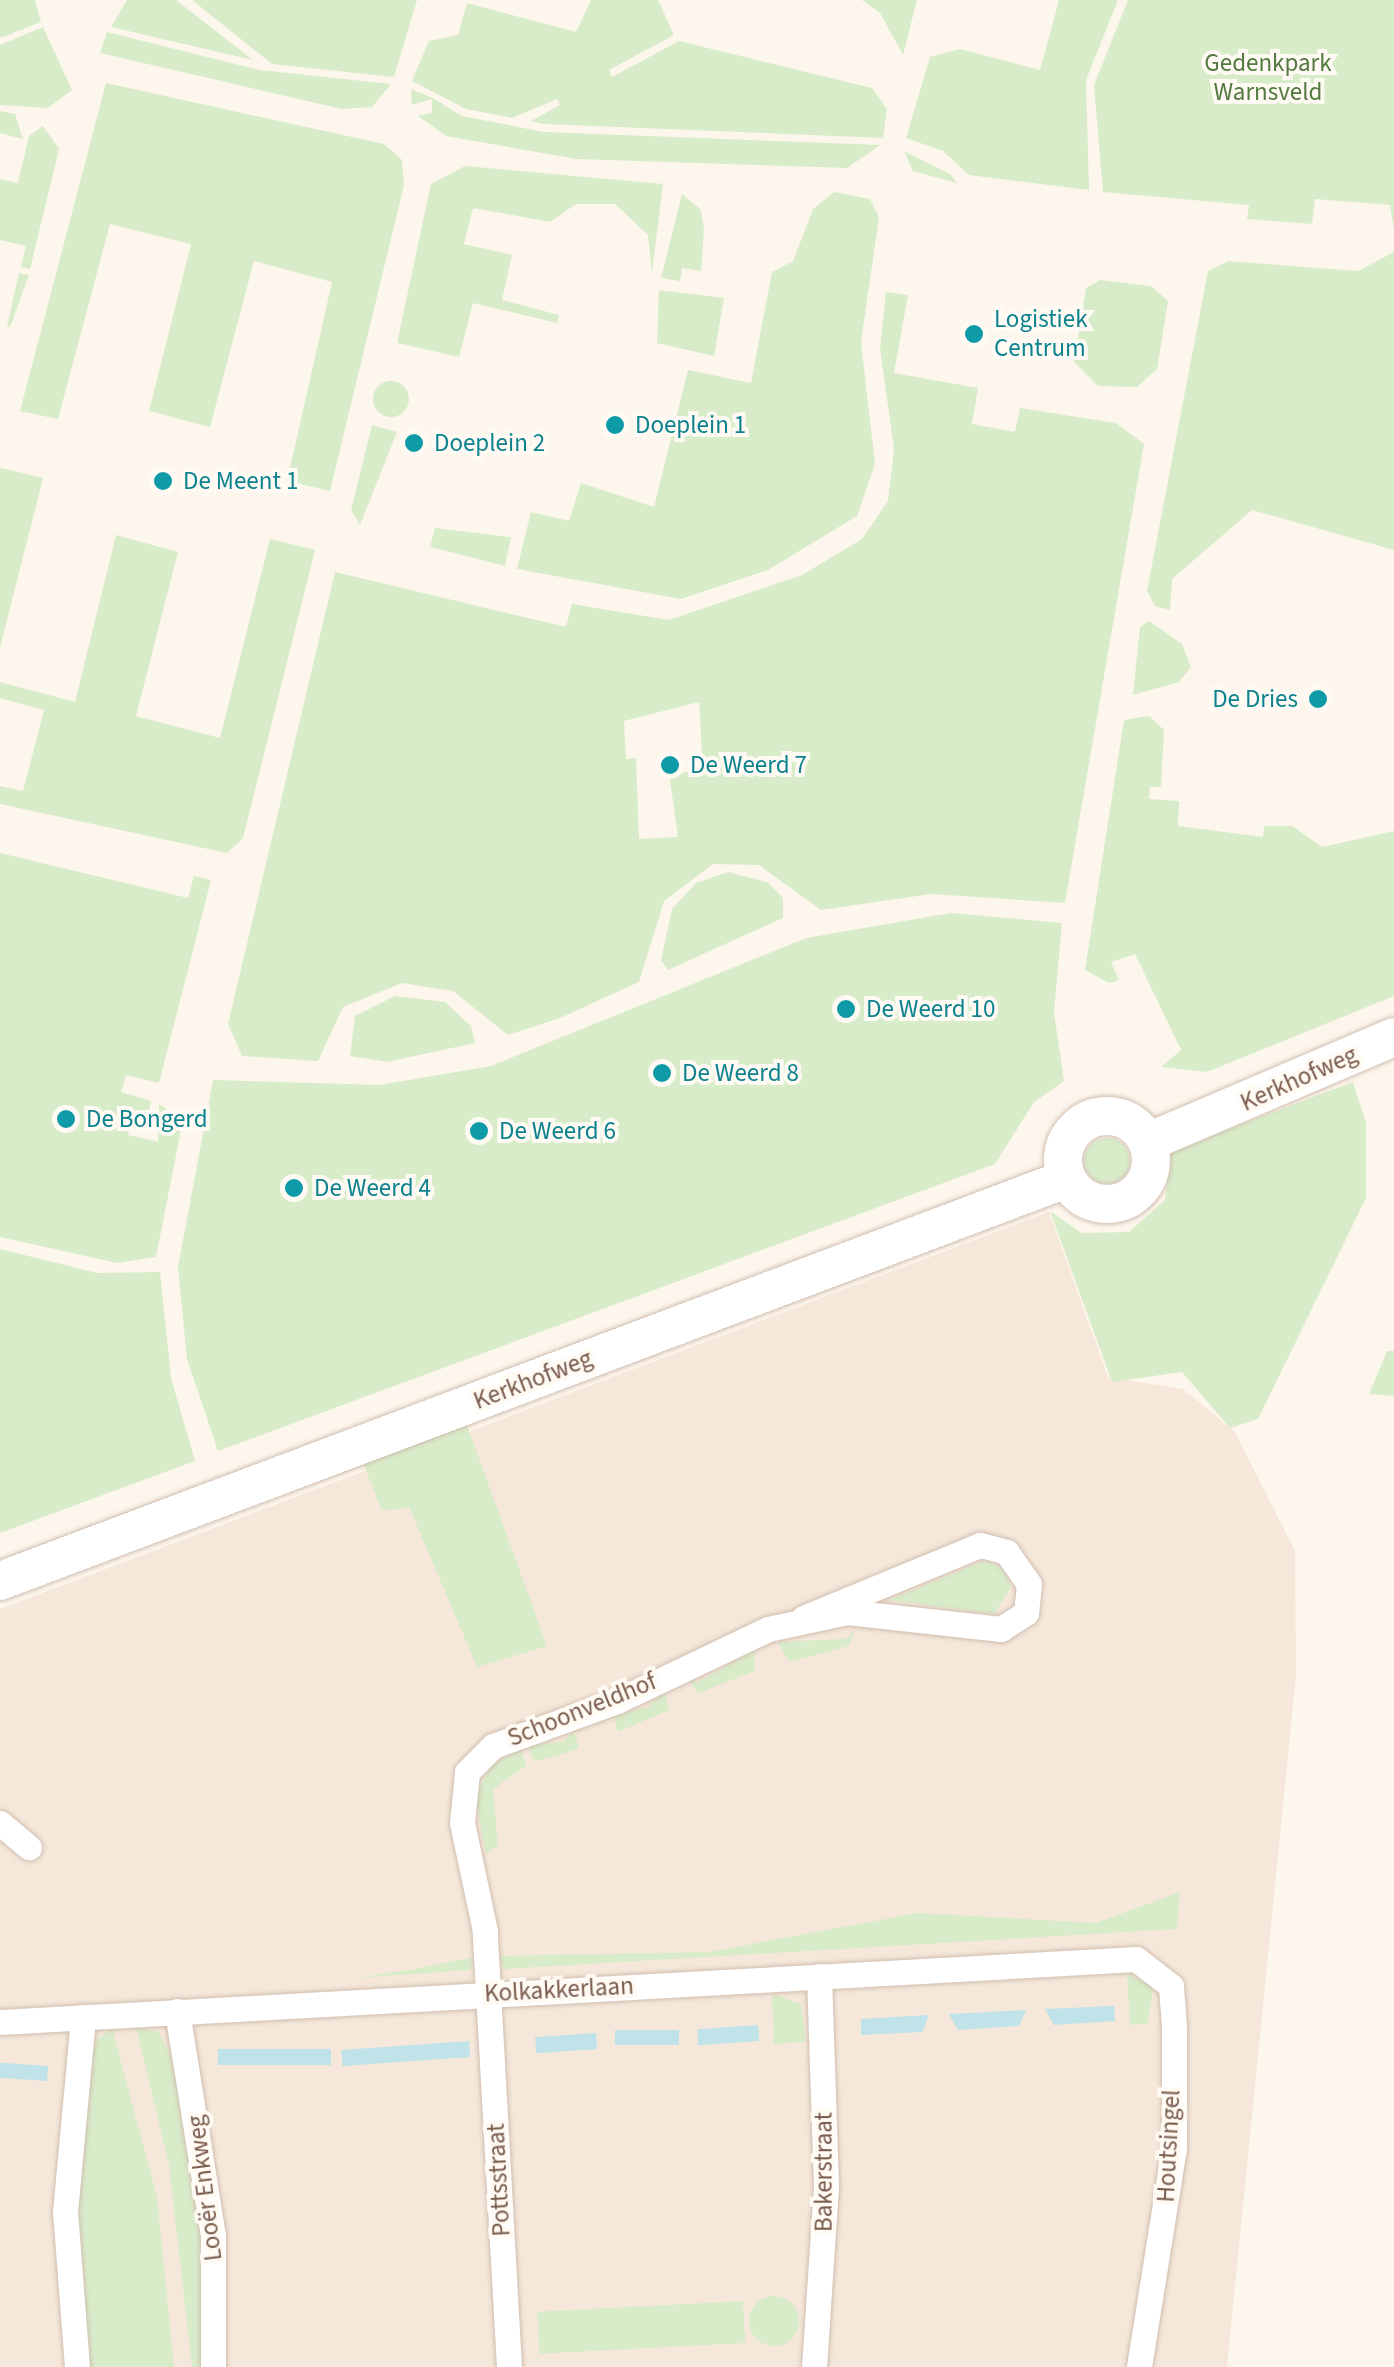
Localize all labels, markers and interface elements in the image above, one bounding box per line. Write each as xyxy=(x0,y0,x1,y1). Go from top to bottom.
park label: Gedenkpark Warnsveld xyxy=(1204,49,1332,108)
place label: Logistiek Centrum xyxy=(994,305,1088,364)
marker: Logistiek Centrum xyxy=(963,323,985,345)
place label: Doeplein 1 xyxy=(635,410,746,440)
marker: Doeplein 1 xyxy=(604,414,626,436)
place label: Doeplein 2 xyxy=(434,428,545,458)
marker: Doeplein 2 xyxy=(403,432,425,454)
place label: De Meent 1 xyxy=(183,466,298,496)
marker: De Meent 1 xyxy=(152,470,174,492)
place label: De Dries xyxy=(1212,684,1298,714)
marker: De Dries xyxy=(1307,688,1329,710)
place label: De Weerd 7 xyxy=(690,750,807,780)
marker: De Weerd 7 xyxy=(659,754,681,776)
place label: De Weerd 10 xyxy=(866,994,995,1024)
marker: De Weerd 10 xyxy=(835,998,857,1020)
street label: Kerkhofweg xyxy=(1236,1040,1362,1118)
place label: De Weerd 8 xyxy=(682,1058,799,1088)
marker: De Weerd 8 xyxy=(651,1062,673,1084)
place label: De Bongerd xyxy=(86,1104,208,1134)
marker: De Bongerd xyxy=(55,1108,77,1130)
place label: De Weerd 6 xyxy=(499,1116,616,1146)
marker: De Weerd 6 xyxy=(468,1120,490,1142)
place label: De Weerd 4 xyxy=(314,1173,431,1203)
marker: De Weerd 4 xyxy=(283,1177,305,1199)
street label: Kerkhofweg xyxy=(469,1344,597,1416)
street label: Schoonveldhof xyxy=(503,1667,661,1753)
street label: Kolkakkerlaan xyxy=(484,1971,634,2009)
street label: Houtsingel xyxy=(1151,2089,1187,2203)
street label: Bakerstraat xyxy=(809,2112,839,2232)
street label: Looër Enkweg xyxy=(181,2113,229,2263)
street label: Pottsstraat xyxy=(481,2123,517,2237)

